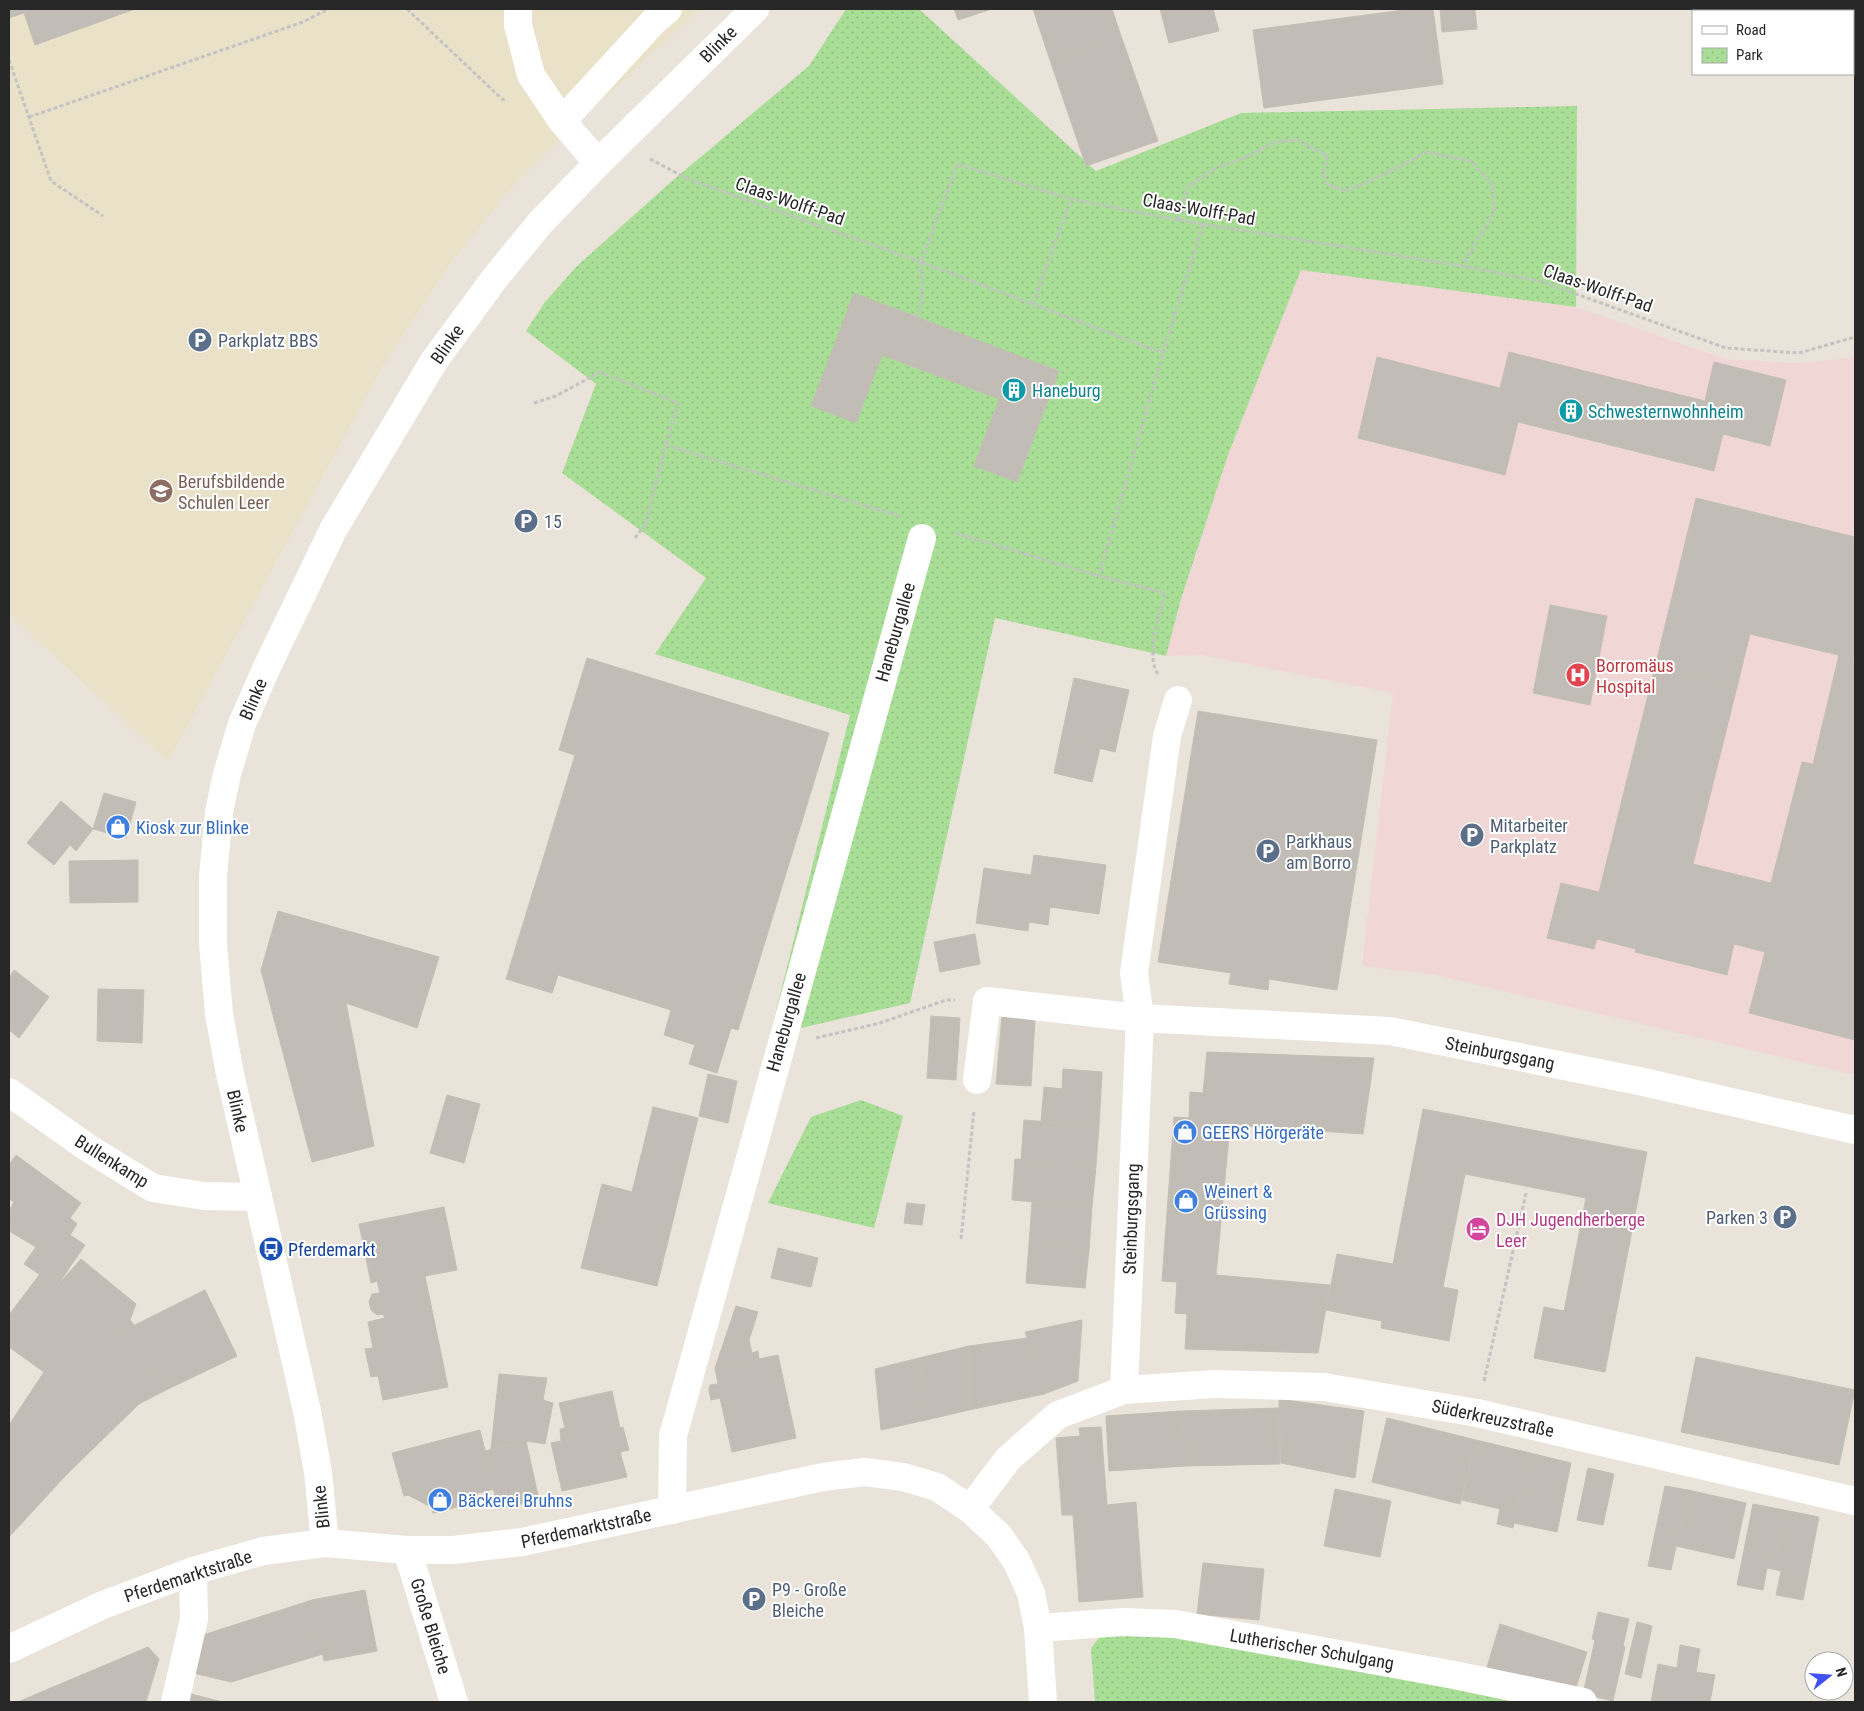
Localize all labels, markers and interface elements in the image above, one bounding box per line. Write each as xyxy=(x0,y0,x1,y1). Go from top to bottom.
legend xyxy=(1692,10,1854,75)
street label: Blinke xyxy=(695,21,741,67)
text: Road xyxy=(1736,21,1766,39)
text: Park xyxy=(1736,46,1763,64)
street label: Claas-Wolff-Pad xyxy=(733,172,847,230)
street label: Claas-Wolff-Pad xyxy=(1141,189,1257,229)
street label: Claas-Wolff-Pad xyxy=(1541,259,1655,317)
street label: Blinke xyxy=(426,320,468,368)
parking icon: Parkplatz BBS xyxy=(187,327,213,353)
place label: Parkplatz BBS xyxy=(218,330,318,351)
building icon: Haneburg xyxy=(1001,377,1027,403)
place label: Haneburg xyxy=(1032,380,1101,401)
building icon: Schwesternwohnheim xyxy=(1558,398,1584,424)
place label: Schwesternwohnheim xyxy=(1588,401,1744,422)
place label: Berufsbildende Schulen Leer xyxy=(178,471,285,513)
school or university icon: Berufsbildende Schulen Leer xyxy=(148,478,174,504)
parking icon: 15 xyxy=(513,508,539,534)
place label: 15 xyxy=(544,511,562,532)
street label: Haneburgallee xyxy=(871,580,919,684)
place label: Borromäus Hospital xyxy=(1596,655,1674,697)
hospital icon: Borromäus Hospital xyxy=(1565,662,1591,688)
street label: Blinke xyxy=(235,675,271,723)
shop icon: Kiosk zur Blinke xyxy=(105,814,131,840)
place label: Mitarbeiter Parkplatz xyxy=(1490,815,1568,857)
place label: Kiosk zur Blinke xyxy=(136,817,249,838)
parking icon: Mitarbeiter Parkplatz xyxy=(1459,822,1485,848)
place label: Parkhaus am Borro xyxy=(1286,831,1352,873)
parking icon: Parkhaus am Borro xyxy=(1255,838,1281,864)
street label: Haneburgallee xyxy=(762,970,810,1074)
street label: Steinburgsgang xyxy=(1444,1032,1556,1074)
street label: Blinke xyxy=(223,1088,253,1134)
shop icon: GEERS Hörgeräte xyxy=(1172,1119,1198,1145)
place label: GEERS Hörgeräte xyxy=(1202,1122,1324,1143)
street label: Bullenkamp xyxy=(71,1130,153,1192)
street label: Steinburgsgang xyxy=(1119,1163,1143,1275)
place label: Weinert & Grüssing xyxy=(1204,1181,1273,1223)
shop icon: Weinert & Grüssing xyxy=(1173,1188,1199,1214)
parking icon: Parken 3 xyxy=(1772,1204,1798,1230)
place label: Parken 3 xyxy=(1706,1207,1768,1228)
place label: DJH Jugendherberge Leer xyxy=(1496,1209,1645,1251)
hotel icon: DJH Jugendherberge Leer xyxy=(1465,1216,1491,1242)
bus stop icon: Pferdemarkt xyxy=(258,1236,284,1262)
place label: Pferdemarkt xyxy=(288,1239,376,1260)
street label: Süderkreuzstraße xyxy=(1430,1395,1556,1441)
street label: Blinke xyxy=(308,1484,334,1530)
shop icon: Bäckerei Bruhns xyxy=(427,1487,453,1513)
place label: Bäckerei Bruhns xyxy=(458,1490,573,1511)
street label: Pferdemarktstraße xyxy=(519,1504,653,1552)
street label: Pferdemarktstraße xyxy=(122,1545,254,1607)
street label: Große Bleiche xyxy=(406,1576,456,1676)
place label: P9 - Große Bleiche xyxy=(772,1579,846,1621)
parking icon: P9 - Große Bleiche xyxy=(741,1586,767,1612)
street label: Lutherischer Schulgang xyxy=(1228,1624,1396,1674)
north arrow xyxy=(1804,1651,1854,1701)
text: N xyxy=(1833,1666,1850,1679)

